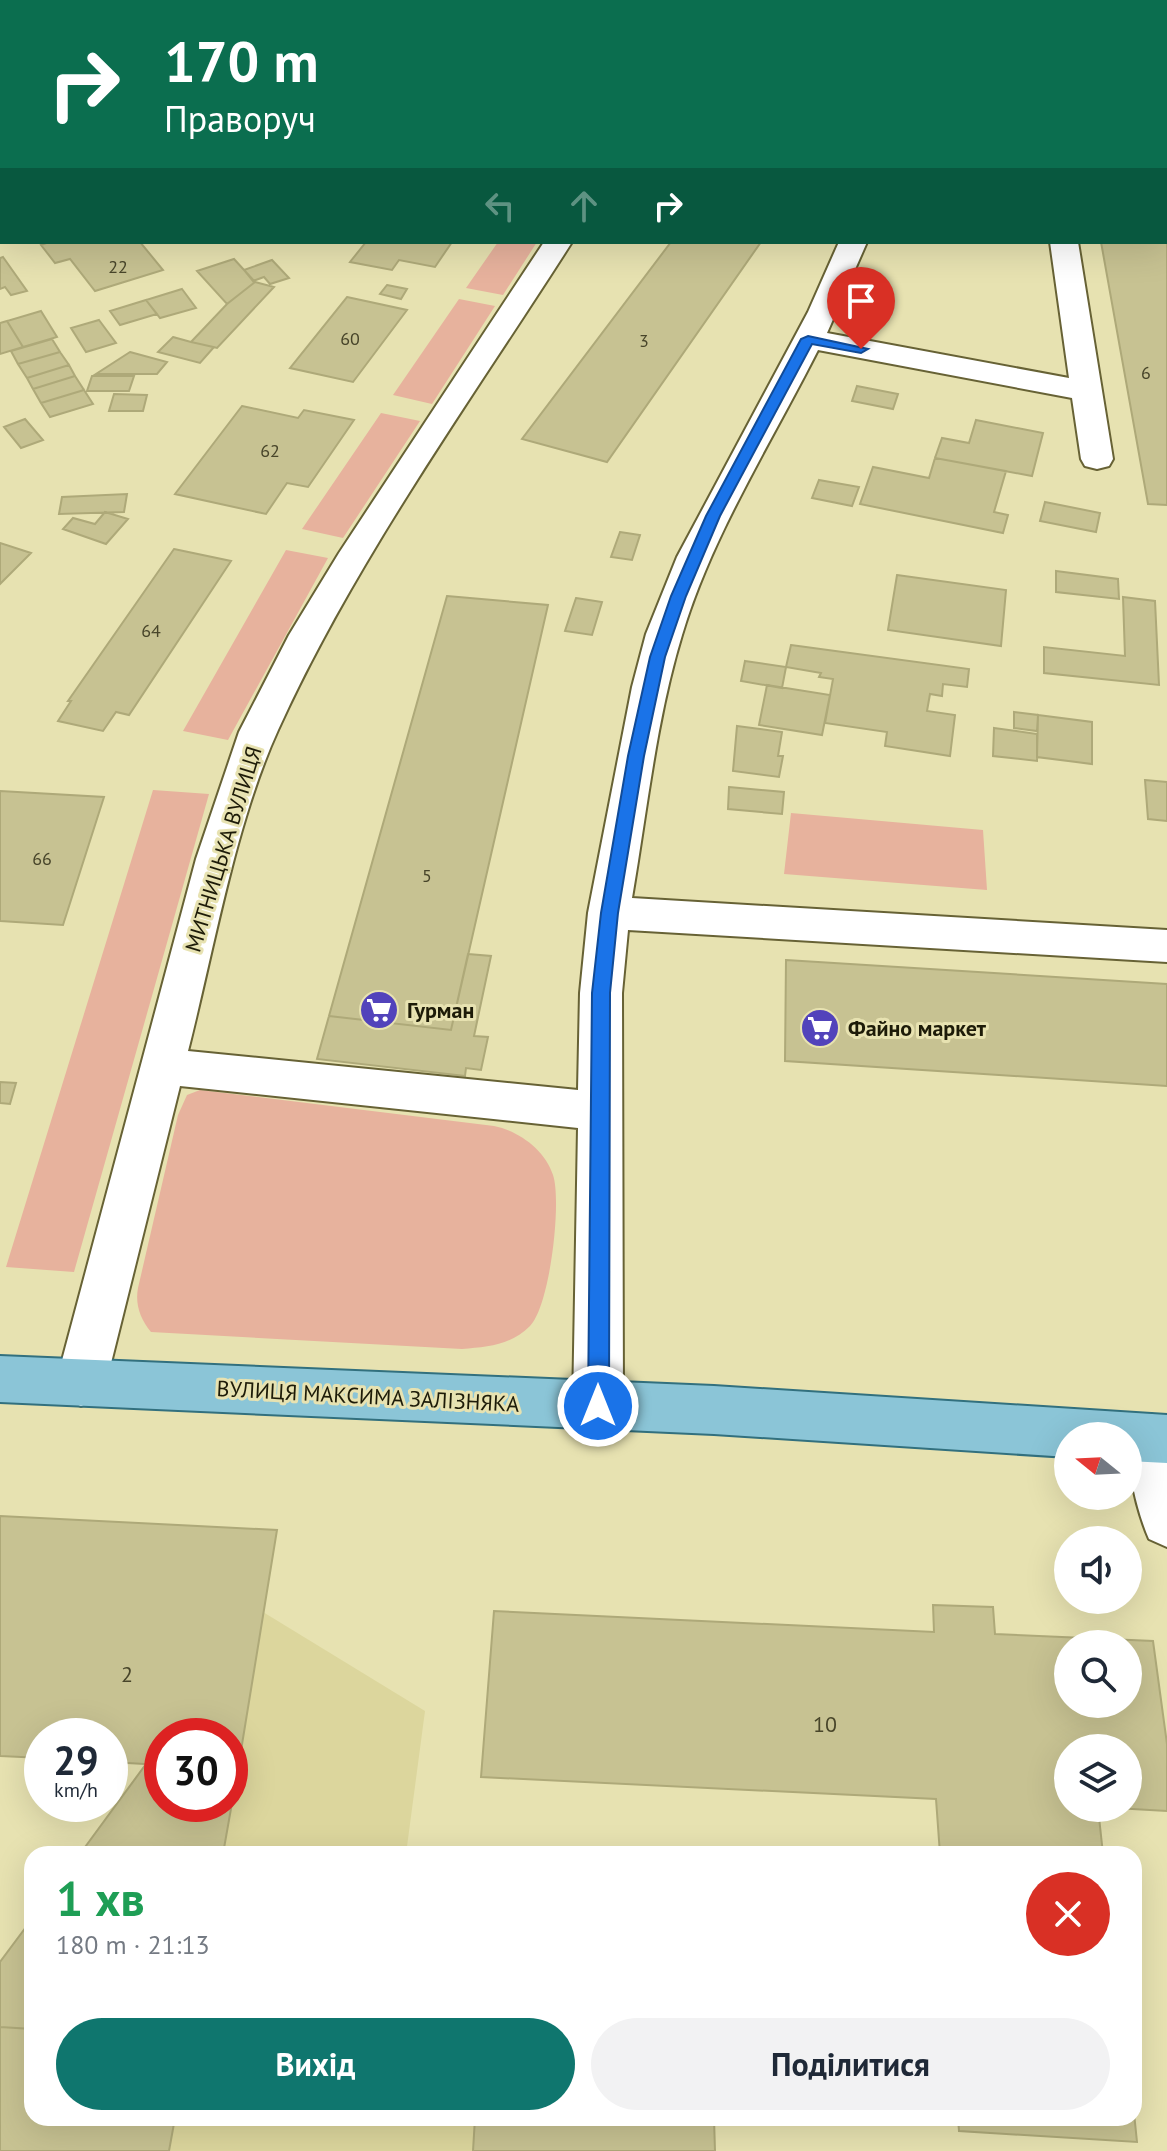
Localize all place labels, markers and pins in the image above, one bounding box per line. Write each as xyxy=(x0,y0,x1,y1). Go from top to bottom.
pin xyxy=(827,267,895,349)
supermarket icon: Гурман xyxy=(358,989,400,1031)
place label: Гурман xyxy=(407,996,474,1024)
supermarket icon: Файно маркет xyxy=(799,1007,841,1049)
place label: Файно маркет xyxy=(848,1014,987,1042)

